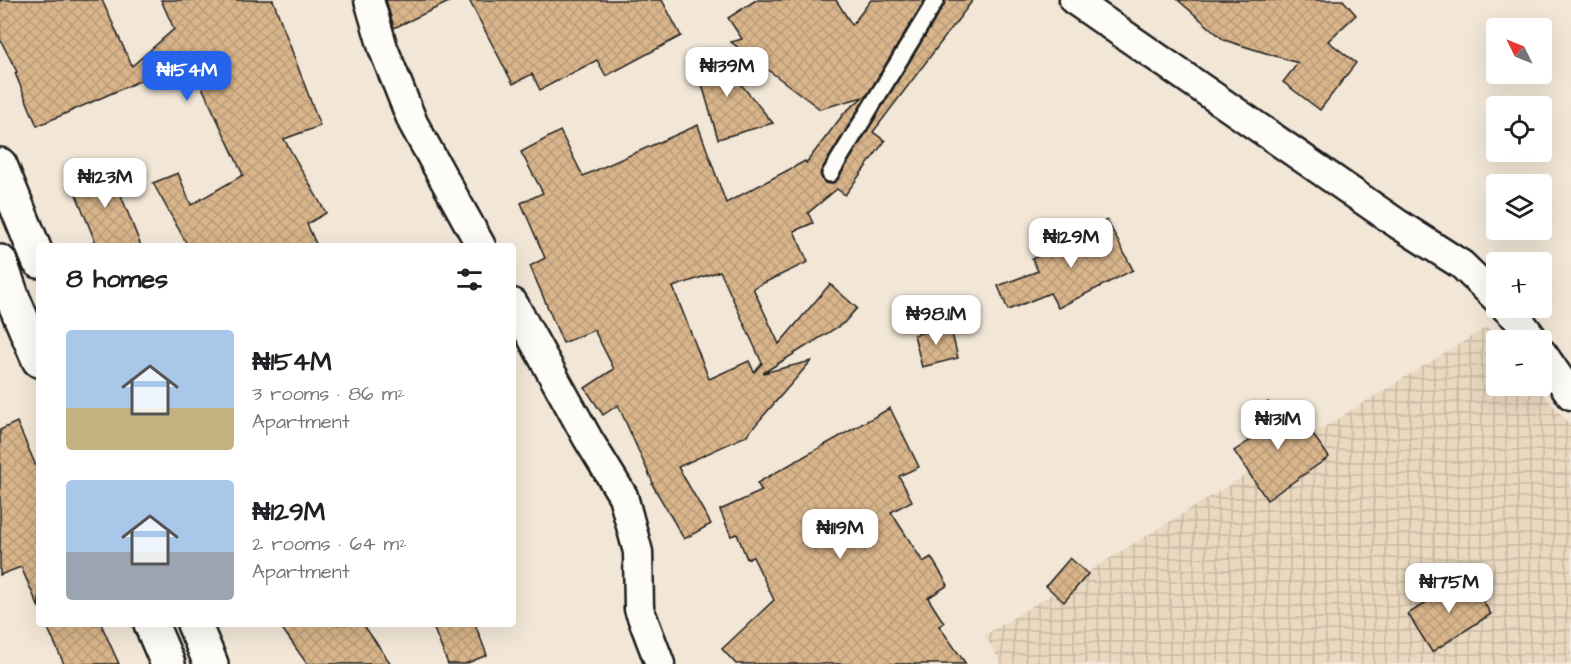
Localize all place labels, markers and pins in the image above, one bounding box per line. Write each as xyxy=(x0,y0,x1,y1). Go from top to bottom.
pin: ₦139M xyxy=(685,47,769,98)
pin: ₦154M xyxy=(145,51,229,102)
pin: ₦123M xyxy=(63,158,147,209)
pin: ₦129M xyxy=(1029,218,1113,269)
pin: ₦98.1M xyxy=(887,295,985,346)
pin: ₦131M xyxy=(1236,400,1320,451)
pin: ₦119M xyxy=(798,509,882,560)
pin: ₦175M xyxy=(1407,563,1491,614)

